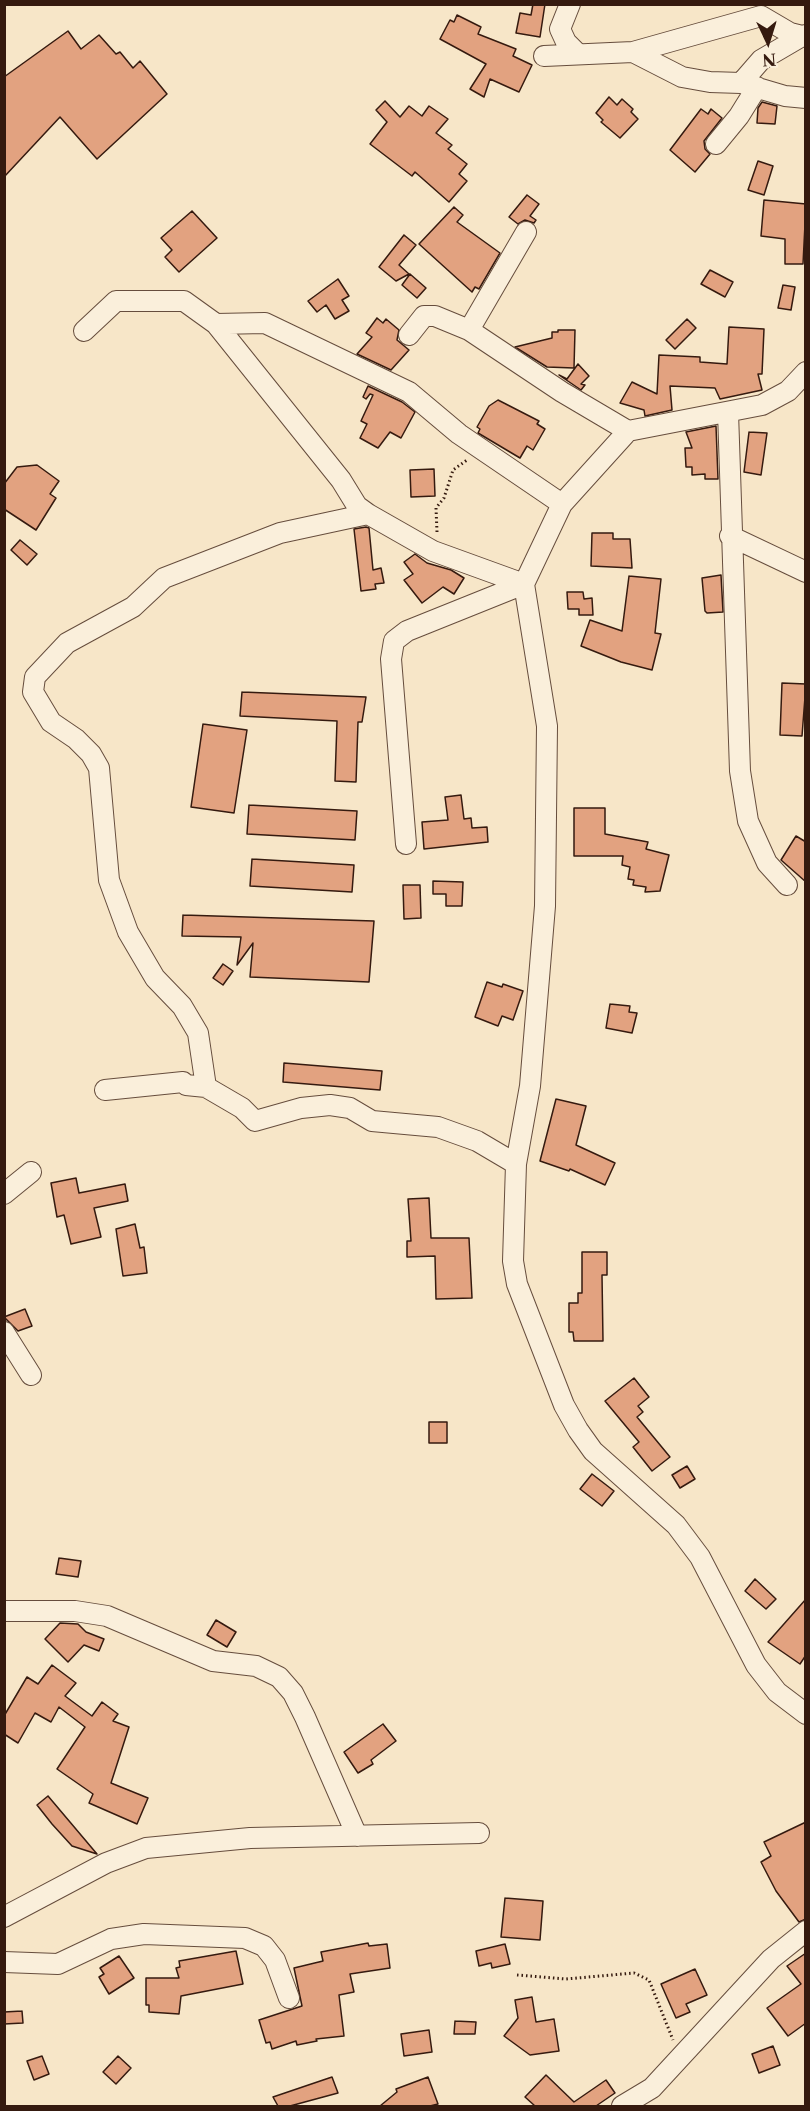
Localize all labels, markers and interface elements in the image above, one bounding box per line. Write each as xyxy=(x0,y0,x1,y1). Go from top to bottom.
north arrow xyxy=(738,12,798,72)
text: N xyxy=(762,49,777,70)

